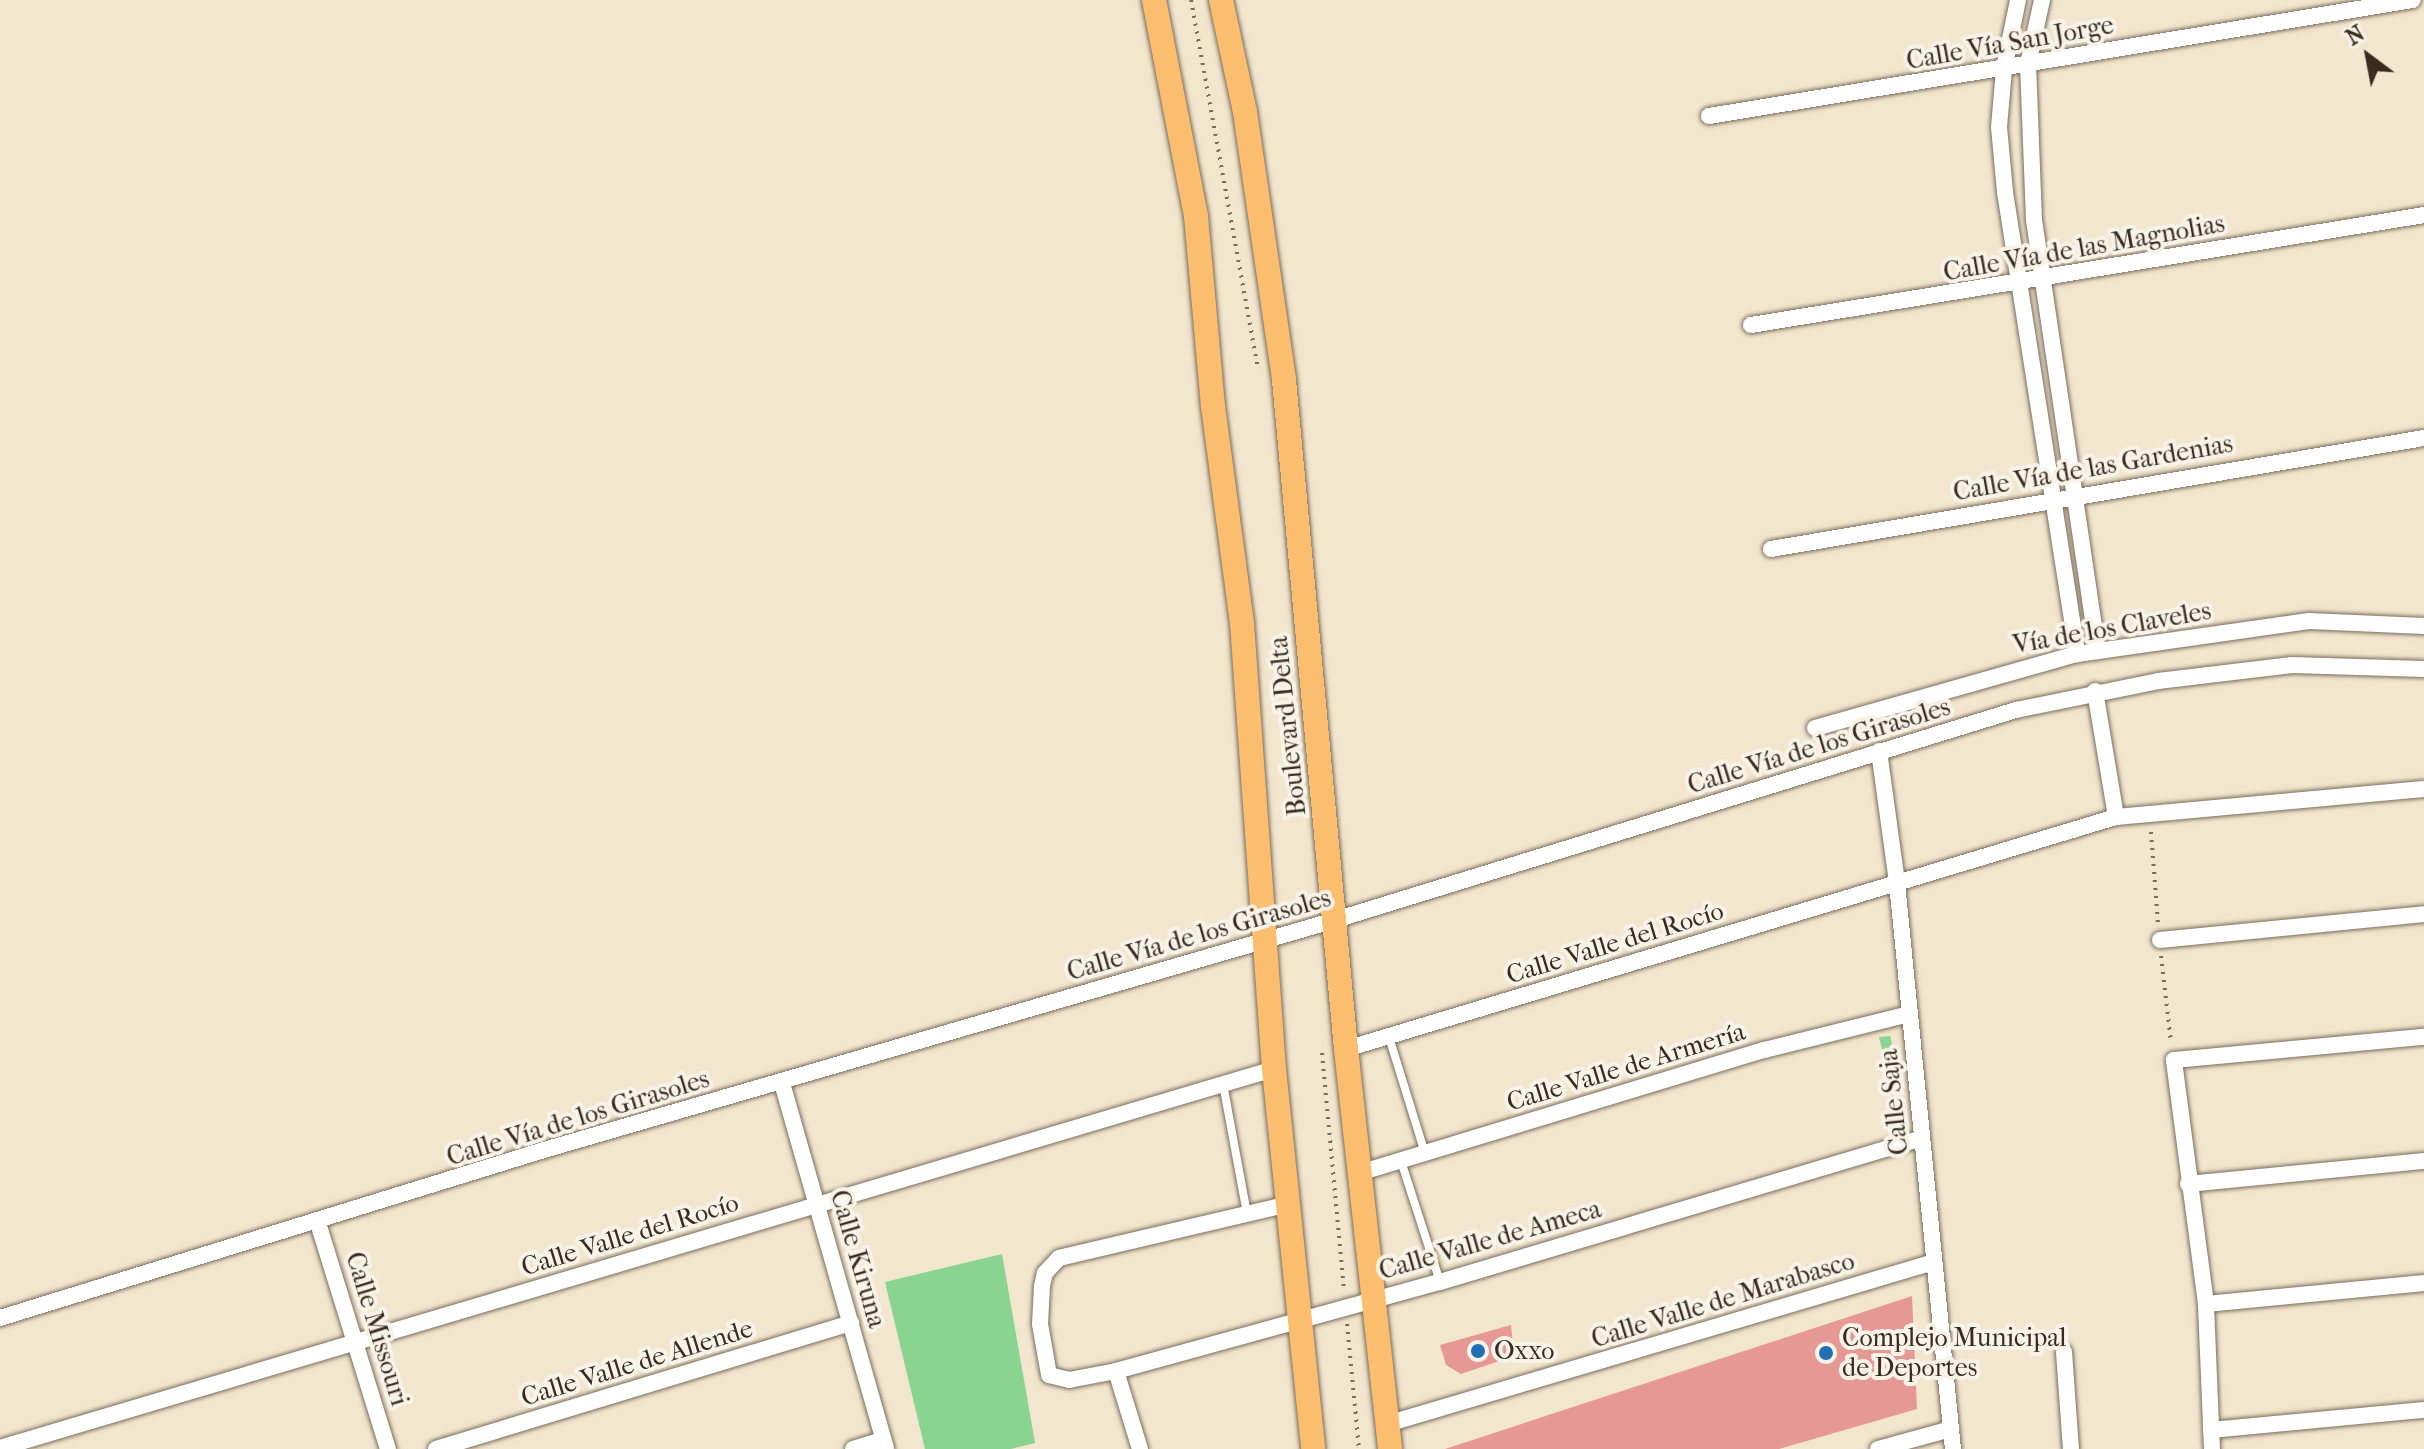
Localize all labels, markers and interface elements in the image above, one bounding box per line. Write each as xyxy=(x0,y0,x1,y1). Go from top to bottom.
street label: Calle Vía San Jorge xyxy=(1904,9,2116,77)
north arrow xyxy=(2328,16,2408,96)
text: N xyxy=(2341,20,2369,51)
street label: Calle Vía de las Magnolias xyxy=(1941,208,2227,288)
street label: Calle Vía de las Gardenias xyxy=(1951,428,2235,508)
street label: Vía de los Claveles xyxy=(2011,595,2213,661)
street label: Boulevard Delta xyxy=(1263,635,1313,817)
street label: Calle Vía de los Girasoles xyxy=(1684,691,1954,801)
street label: Calle Vía de los Girasoles xyxy=(1064,882,1334,988)
street label: Calle Valle del Rocío xyxy=(1503,895,1727,991)
street label: Calle Valle de Armería xyxy=(1503,1016,1749,1118)
street label: Calle Saja xyxy=(1873,1048,1915,1156)
street label: Calle Vía de los Girasoles xyxy=(443,1063,713,1173)
street label: Calle Valle del Rocío xyxy=(518,1187,742,1283)
street label: Calle Kiruna xyxy=(823,1187,893,1331)
street label: Calle Valle de Ameca xyxy=(1375,1193,1605,1287)
street label: Calle Valle de Marabasco xyxy=(1588,1245,1858,1355)
street label: Calle Missouri xyxy=(339,1248,415,1410)
street label: Calle Valle de Allende xyxy=(517,1313,757,1413)
place label: Complejo Municipal de Deportes xyxy=(1842,1322,2067,1384)
place label: Oxxo xyxy=(1494,1335,1554,1367)
marker: Oxxo xyxy=(1469,1342,1487,1360)
marker: Complejo Municipal de Deportes xyxy=(1817,1344,1835,1362)

